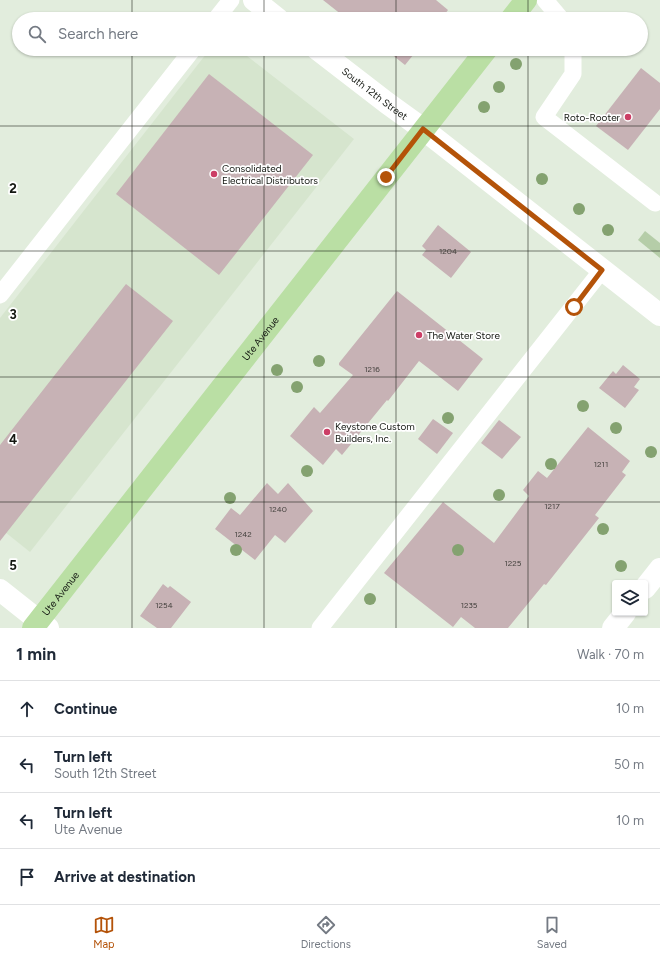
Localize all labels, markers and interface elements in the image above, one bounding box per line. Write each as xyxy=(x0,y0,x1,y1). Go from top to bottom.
search box xyxy=(12,12,648,56)
icon: search xyxy=(26,23,48,45)
text: Search here xyxy=(58,25,138,43)
street label: South 12th Street xyxy=(339,65,410,123)
place label: Roto-Rooter xyxy=(564,111,621,124)
marker: Roto-Rooter xyxy=(623,112,633,122)
place label: Consolidated Electrical Distributors xyxy=(222,162,318,187)
route end xyxy=(377,168,395,186)
marker: Consolidated Electrical Distributors xyxy=(209,169,219,179)
text: 2 xyxy=(9,181,17,196)
house number: 1204 xyxy=(439,246,457,256)
route start xyxy=(565,298,583,316)
text: 3 xyxy=(9,307,17,322)
street label: Ute Avenue xyxy=(239,314,282,363)
place label: The Water Store xyxy=(427,329,500,342)
marker: The Water Store xyxy=(414,330,424,340)
house number: 1216 xyxy=(364,364,380,374)
place label: Keystone Custom Builders, Inc. xyxy=(335,420,415,445)
marker: Keystone Custom Builders, Inc. xyxy=(322,427,332,437)
text: 4 xyxy=(9,432,17,447)
house number: 1211 xyxy=(594,459,608,469)
house number: 1217 xyxy=(544,501,560,511)
house number: 1240 xyxy=(269,504,287,514)
house number: 1242 xyxy=(234,529,252,539)
text: 5 xyxy=(9,558,17,573)
house number: 1225 xyxy=(505,558,522,568)
street label: Ute Avenue xyxy=(39,569,82,618)
map controls xyxy=(612,580,648,616)
button: layers xyxy=(612,580,648,616)
house number: 1254 xyxy=(155,600,173,610)
house number: 1235 xyxy=(461,600,478,610)
text: 1 min xyxy=(16,644,56,664)
text: Walk · 70 m xyxy=(577,647,644,662)
icon: ahead xyxy=(16,698,38,720)
text: Continue xyxy=(54,700,117,718)
text: 10 m xyxy=(616,701,644,716)
text: Turn left xyxy=(54,748,112,766)
icon: left xyxy=(16,754,38,776)
text: 50 m xyxy=(614,757,644,772)
text: South 12th Street xyxy=(54,766,157,781)
text: Turn left xyxy=(54,804,112,822)
icon: left xyxy=(16,810,38,832)
text: 10 m xyxy=(616,813,644,828)
text: Ute Avenue xyxy=(54,822,122,837)
icon: arrive xyxy=(16,866,38,888)
text: Arrive at destination xyxy=(54,868,195,886)
tab: Map xyxy=(93,914,115,951)
tab: Directions xyxy=(301,914,351,951)
tab: Saved xyxy=(537,914,567,951)

